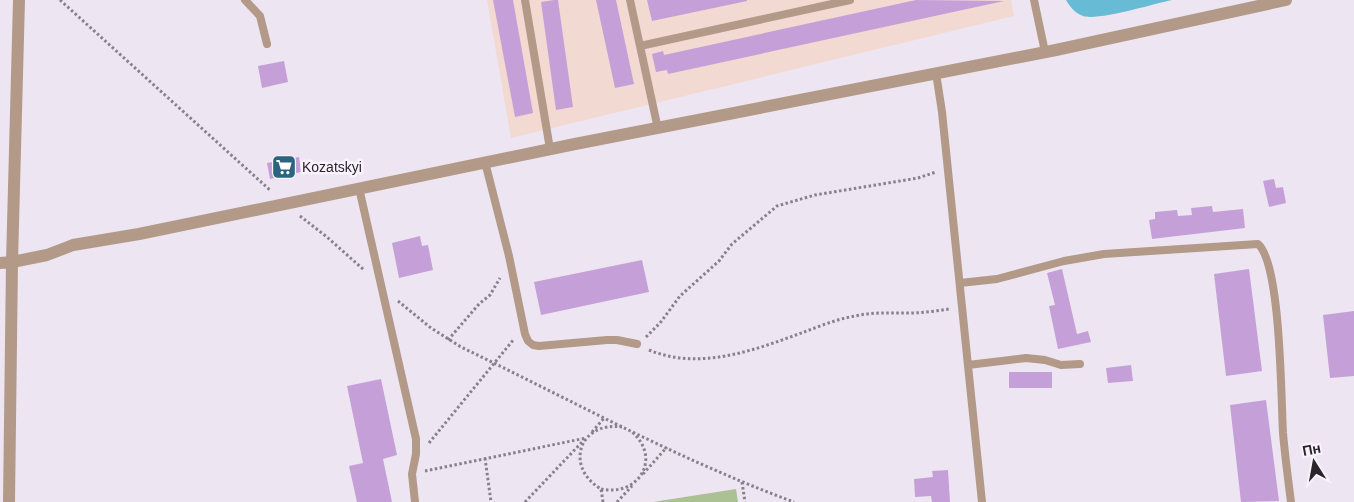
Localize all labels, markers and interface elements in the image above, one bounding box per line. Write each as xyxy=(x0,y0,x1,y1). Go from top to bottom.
supermarket icon: Kozatskyi xyxy=(271,154,297,180)
place label: Kozatskyi xyxy=(302,159,362,175)
north arrow xyxy=(1289,437,1339,487)
text: Пн xyxy=(1301,440,1322,459)

